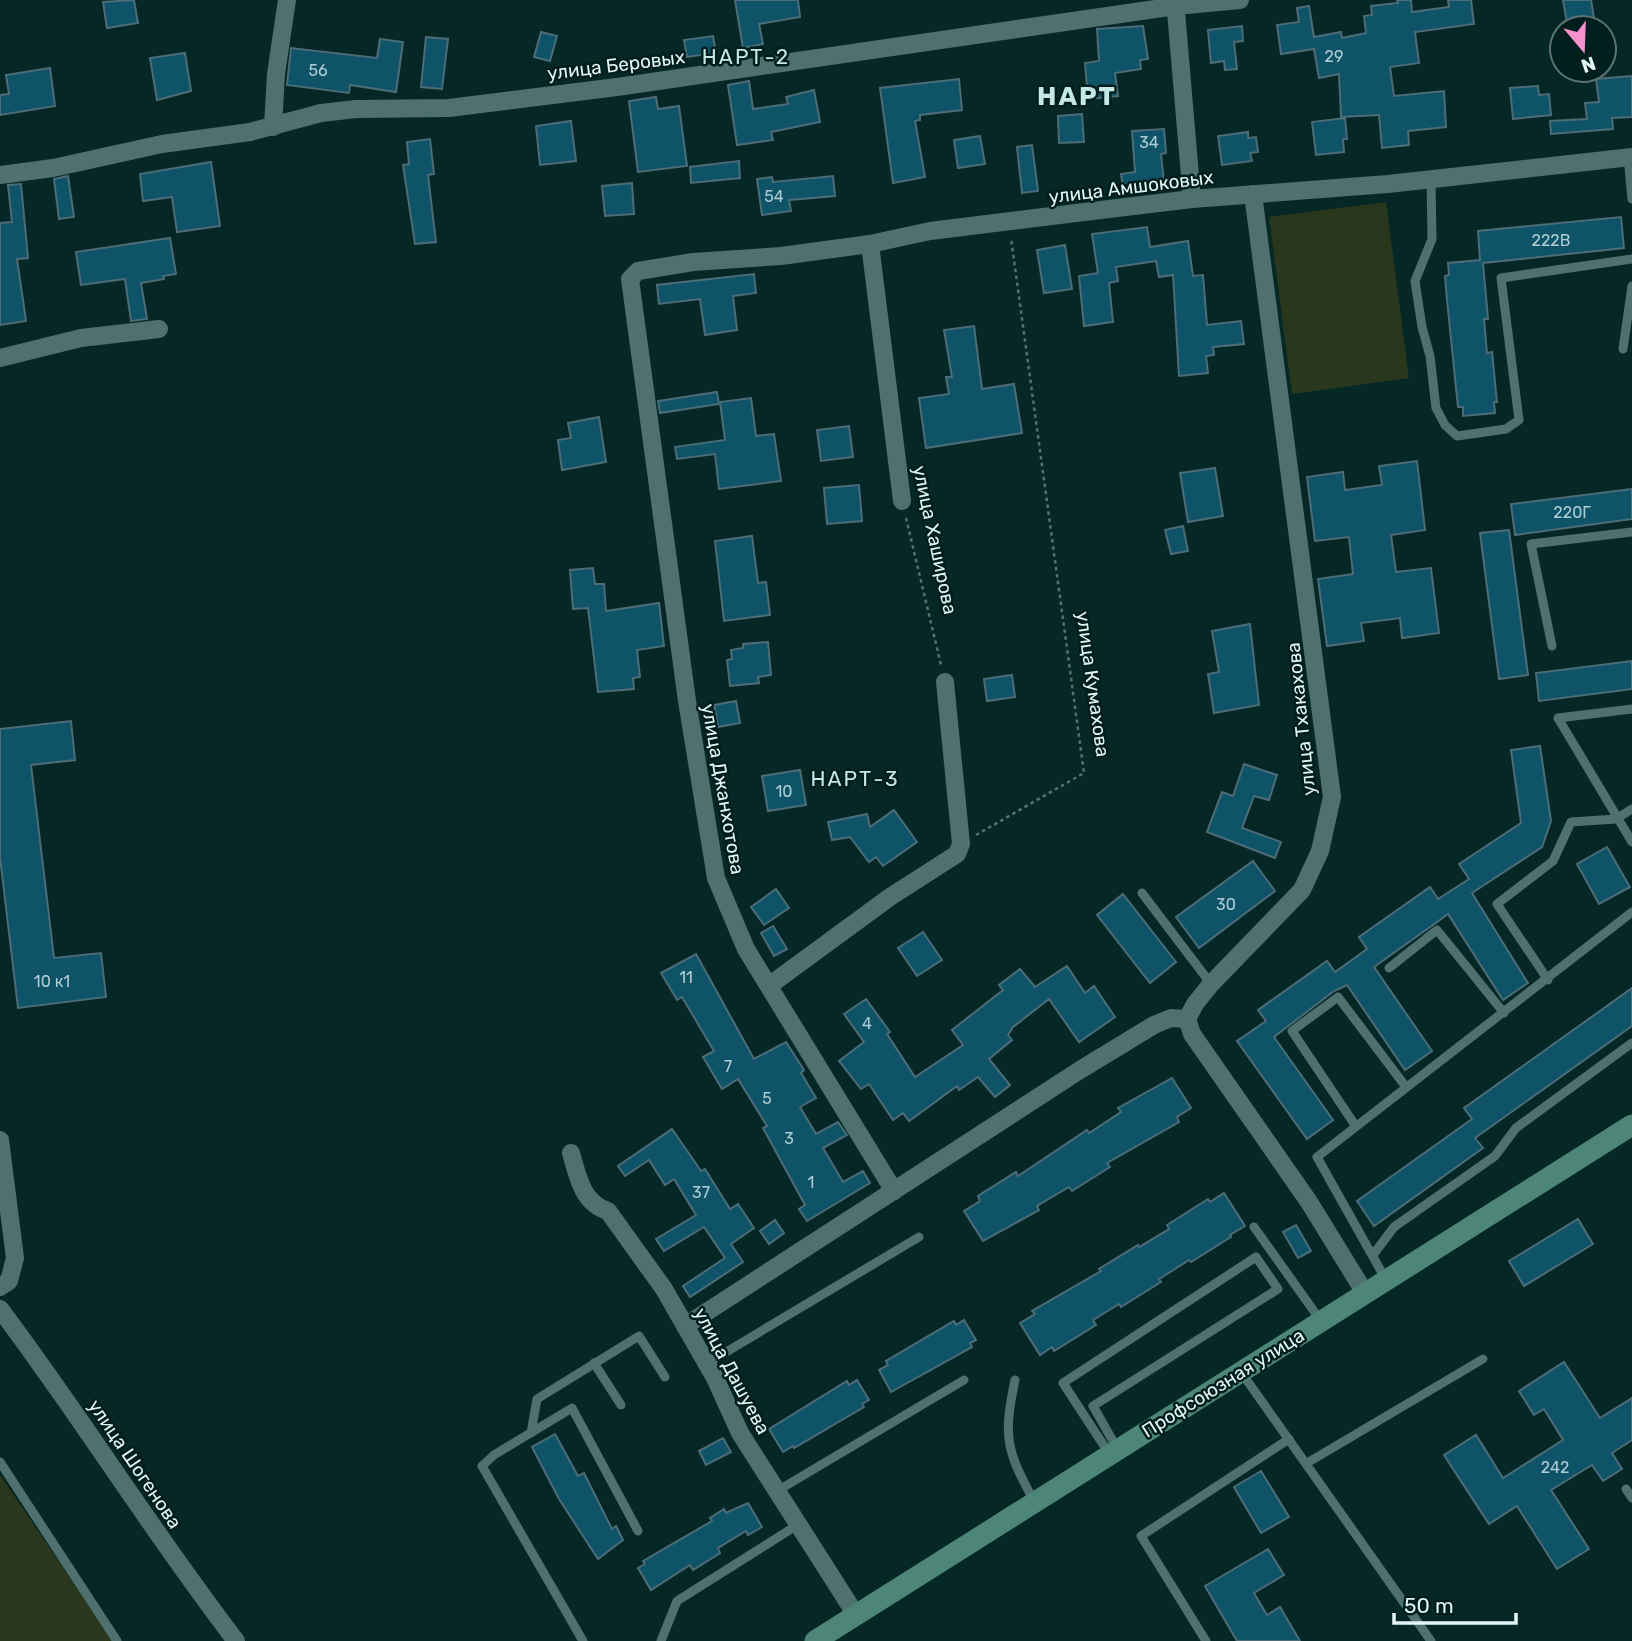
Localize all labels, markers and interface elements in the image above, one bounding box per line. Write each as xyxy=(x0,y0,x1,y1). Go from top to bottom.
north arrow xyxy=(1548,14,1618,84)
district label: НАРТ-2 xyxy=(702,44,790,69)
street label: улица Беровых xyxy=(546,45,686,85)
house number: 29 xyxy=(1325,47,1343,66)
text: N xyxy=(1578,52,1599,78)
house number: 56 xyxy=(308,61,328,80)
district label: НАРТ xyxy=(1037,81,1117,112)
house number: 34 xyxy=(1139,133,1159,152)
street label: улица Амшоковых xyxy=(1047,165,1215,209)
house number: 54 xyxy=(764,187,784,206)
house number: 222В xyxy=(1532,231,1570,250)
street label: улица Хаширова xyxy=(908,463,962,617)
house number: 220Г xyxy=(1553,503,1591,522)
street label: улица Кумахова xyxy=(1071,610,1115,758)
street label: улица Тхакахова xyxy=(1282,641,1320,797)
street label: улица Джанхотова xyxy=(697,702,749,876)
district label: НАРТ-3 xyxy=(810,766,900,791)
house number: 10 xyxy=(775,782,793,801)
house number: 30 xyxy=(1216,895,1236,914)
house number: 11 xyxy=(679,968,693,987)
house number: 10 к1 xyxy=(34,972,70,991)
house number: 4 xyxy=(862,1014,872,1033)
house number: 7 xyxy=(724,1057,732,1076)
house number: 5 xyxy=(762,1089,772,1108)
house number: 3 xyxy=(784,1129,794,1148)
house number: 1 xyxy=(808,1173,814,1192)
house number: 37 xyxy=(692,1183,710,1202)
street label: улица Дашуева xyxy=(689,1304,775,1438)
street label: Профсоюзная улица xyxy=(1137,1324,1309,1442)
street label: улица Шогенова xyxy=(83,1395,187,1533)
house number: 242 xyxy=(1541,1458,1569,1477)
scale bar xyxy=(1394,1582,1516,1626)
text: 50 m xyxy=(1404,1593,1454,1618)

